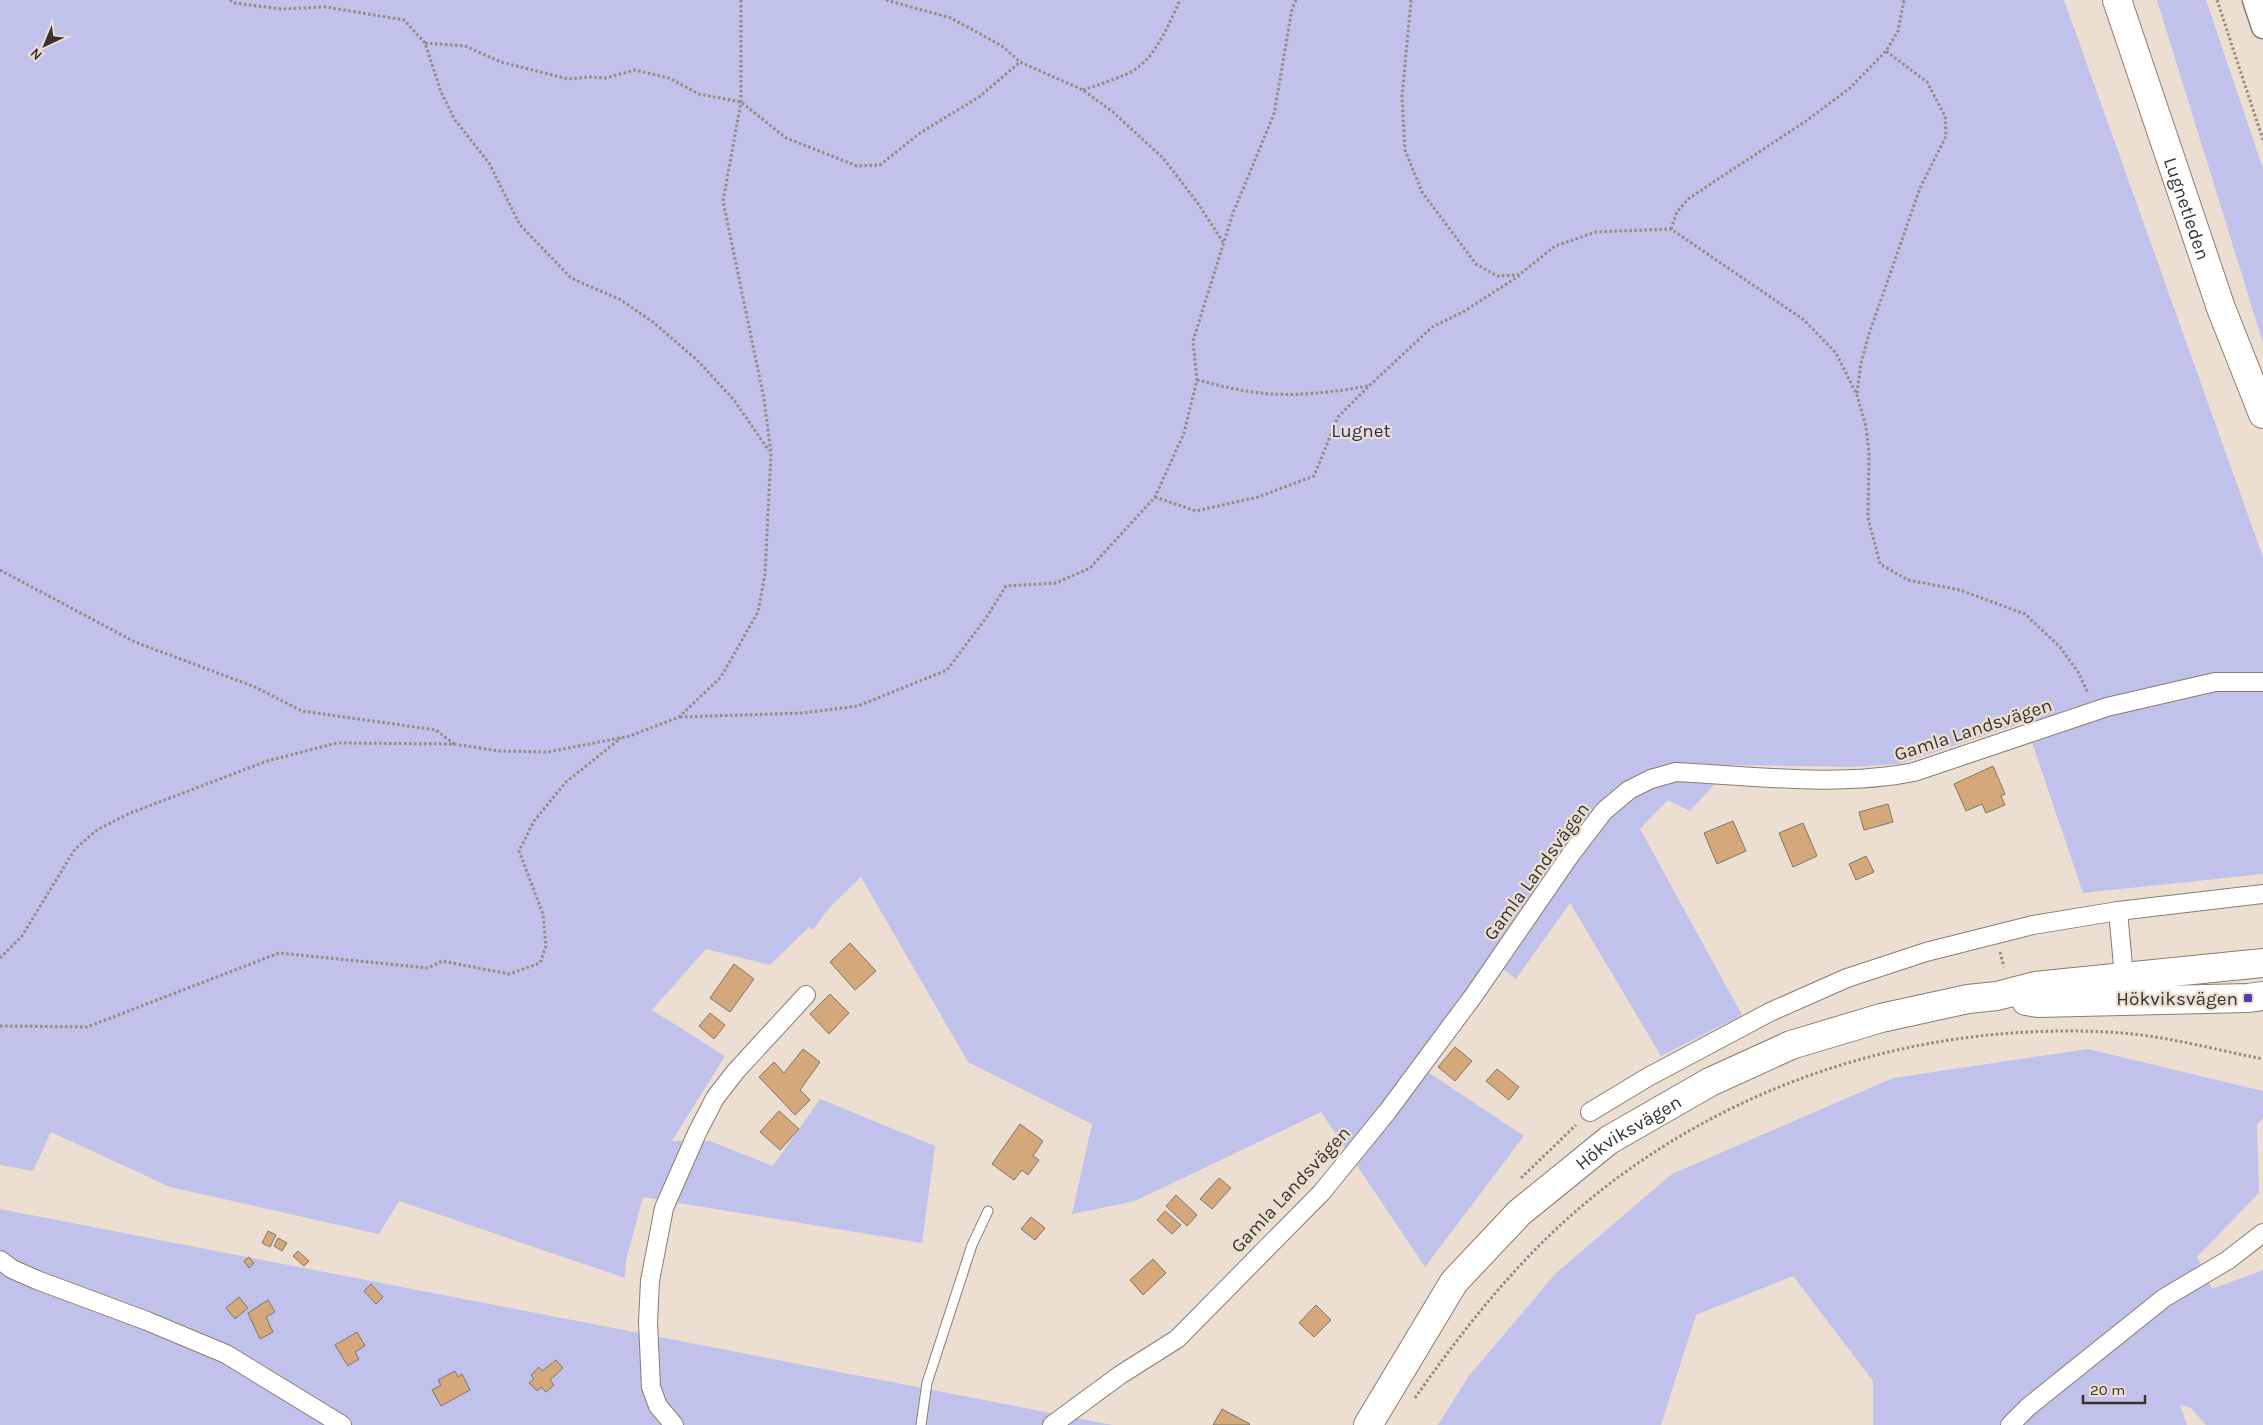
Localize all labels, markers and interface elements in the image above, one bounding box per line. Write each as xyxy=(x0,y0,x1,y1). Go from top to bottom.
north arrow xyxy=(20,20,70,70)
text: N xyxy=(27,44,46,64)
street label: Lugnetleden xyxy=(2159,154,2214,263)
park label: Lugnet xyxy=(1331,420,1391,442)
street label: Gamla Landsvägen xyxy=(1892,694,2055,766)
street label: Gamla Landsvägen xyxy=(1479,798,1594,945)
place label: Hökviksvägen xyxy=(2116,988,2238,1010)
marker: Hökviksvägen xyxy=(2242,992,2254,1004)
street label: Hökviksvägen xyxy=(1571,1091,1686,1175)
street label: Gamla Landsvägen xyxy=(1226,1122,1355,1257)
scale bar xyxy=(2083,1372,2146,1404)
text: 20 m xyxy=(2090,1381,2125,1399)

